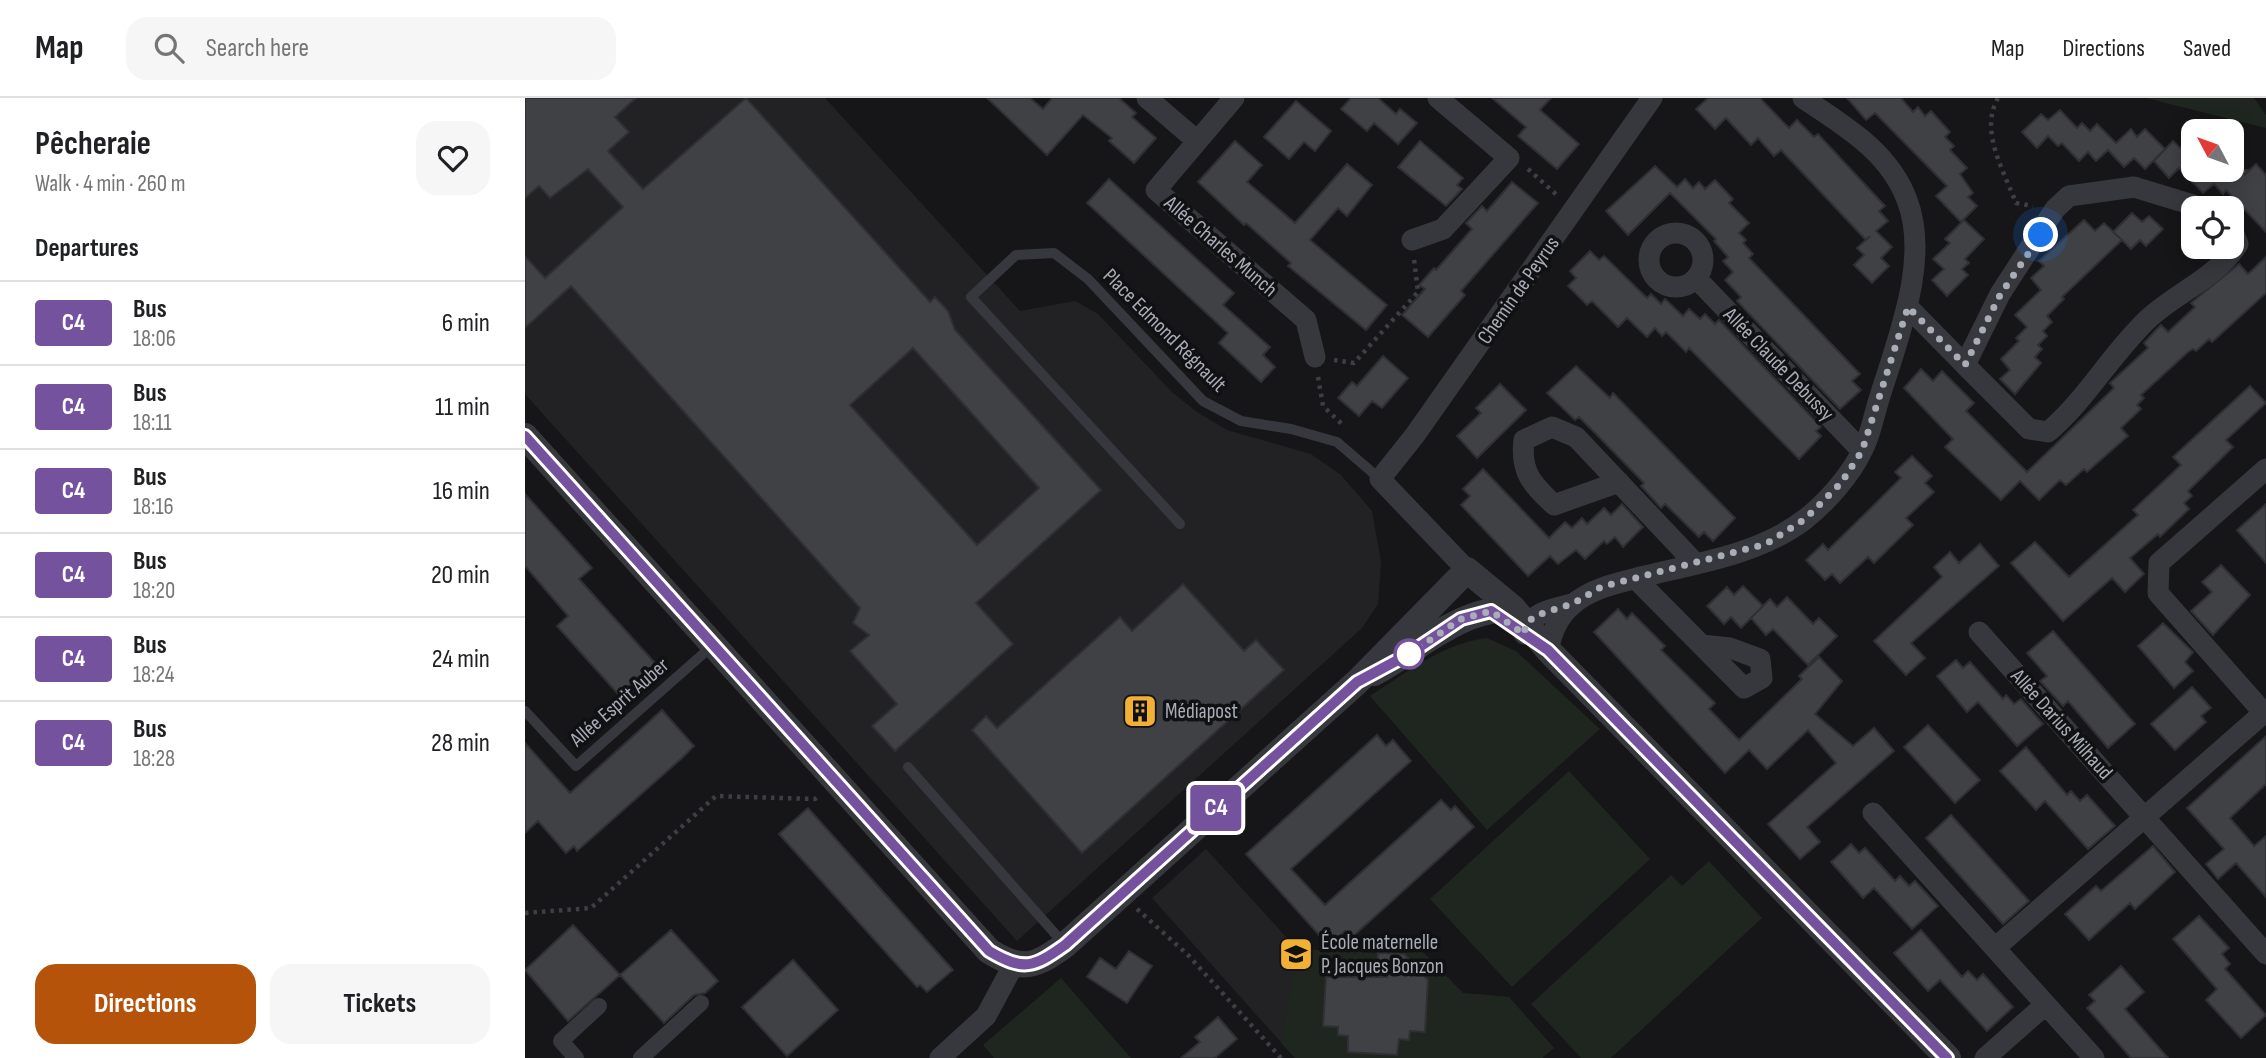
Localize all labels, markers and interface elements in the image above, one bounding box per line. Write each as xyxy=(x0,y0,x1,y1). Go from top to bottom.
search box xyxy=(126,17,616,80)
text: Map xyxy=(35,28,84,68)
icon: search xyxy=(150,29,188,67)
text: Search here xyxy=(206,33,309,64)
text: Map xyxy=(1991,34,2024,63)
text: Directions xyxy=(2062,34,2145,63)
text: Saved xyxy=(2183,34,2231,63)
north arrow xyxy=(2181,119,2243,182)
map controls xyxy=(2181,119,2244,259)
button: heart xyxy=(416,121,490,195)
text: Pêcheraie xyxy=(35,124,151,164)
text: Walk · 4 min · 260 m xyxy=(35,170,185,198)
street label: Allée Charles Munch xyxy=(1158,190,1282,302)
button: locate xyxy=(2181,196,2244,259)
your location xyxy=(2023,217,2058,252)
street label: Chemin de Peyrus xyxy=(1472,232,1565,349)
text: Departures xyxy=(35,233,139,264)
street label: Place Edmond Régnault xyxy=(1098,264,1231,397)
text: Bus xyxy=(133,294,167,325)
street label: Allée Claude Debussy xyxy=(1718,302,1839,426)
text: C4 xyxy=(62,308,85,337)
text: 6 min xyxy=(442,308,490,339)
text: 18:06 xyxy=(133,325,176,353)
text: Bus xyxy=(133,378,167,409)
text: C4 xyxy=(62,392,85,421)
text: 11 min xyxy=(435,392,490,423)
text: 18:11 xyxy=(133,409,172,437)
text: Bus xyxy=(133,462,167,493)
text: C4 xyxy=(62,476,85,505)
text: 16 min xyxy=(433,476,490,507)
text: 18:16 xyxy=(133,493,174,521)
text: Bus xyxy=(133,546,167,577)
text: C4 xyxy=(62,560,85,589)
text: 20 min xyxy=(431,560,490,591)
text: 18:20 xyxy=(133,577,175,605)
text: Bus xyxy=(133,630,167,661)
unlabelled marker xyxy=(1394,639,1424,669)
text: C4 xyxy=(62,644,85,673)
text: 24 min xyxy=(432,644,490,675)
street label: Allée Esprit Auber xyxy=(564,653,674,753)
text: 18:24 xyxy=(133,661,174,689)
street label: Allée Darius Milhaud xyxy=(2005,663,2118,785)
building icon: Médiapost xyxy=(1121,692,1159,730)
place label: Médiapost xyxy=(1165,699,1238,724)
text: Bus xyxy=(133,714,167,745)
text: C4 xyxy=(62,728,85,757)
text: 28 min xyxy=(431,728,490,759)
text: 18:28 xyxy=(133,745,175,773)
line badge: C4 xyxy=(1185,785,1247,831)
text: C4 xyxy=(1204,793,1228,822)
place label: École maternelle P. Jacques Bonzon xyxy=(1321,930,1444,979)
school or university icon: École maternelle P. Jacques Bonzon xyxy=(1277,935,1315,973)
button: Directions xyxy=(35,964,256,1044)
button: Tickets xyxy=(270,964,490,1044)

